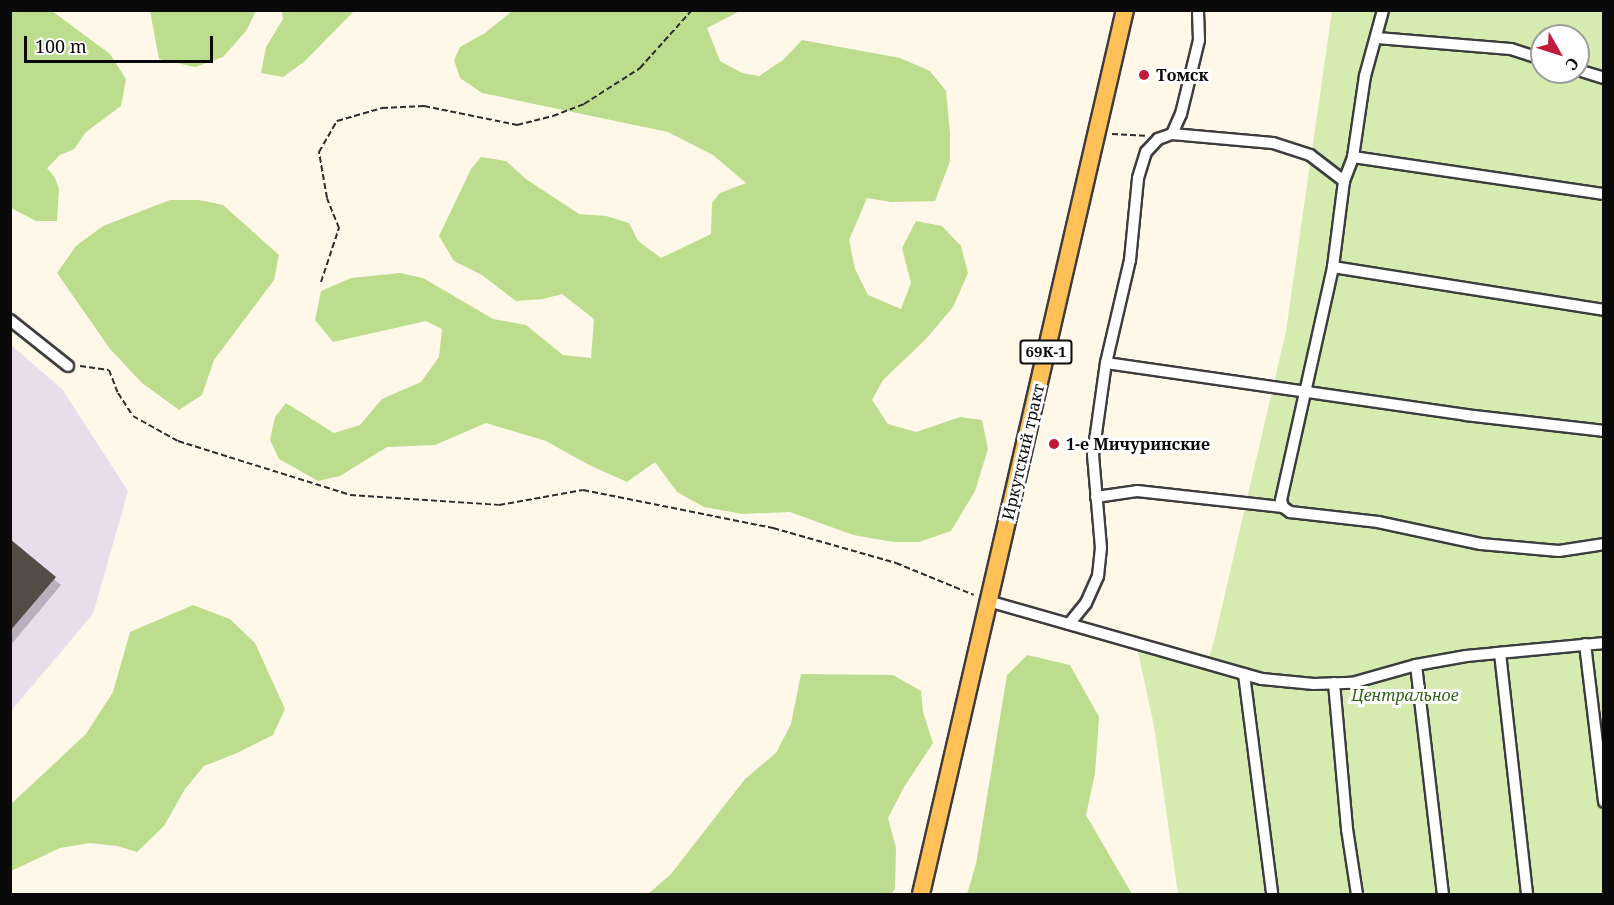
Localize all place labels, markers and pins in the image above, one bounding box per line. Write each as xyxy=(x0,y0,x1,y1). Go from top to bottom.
place label: Томск xyxy=(1156,65,1208,85)
marker: Томск xyxy=(1137,68,1151,82)
place label: 1-е Мичуринские xyxy=(1066,434,1210,454)
marker: 1-е Мичуринские xyxy=(1047,437,1061,451)

